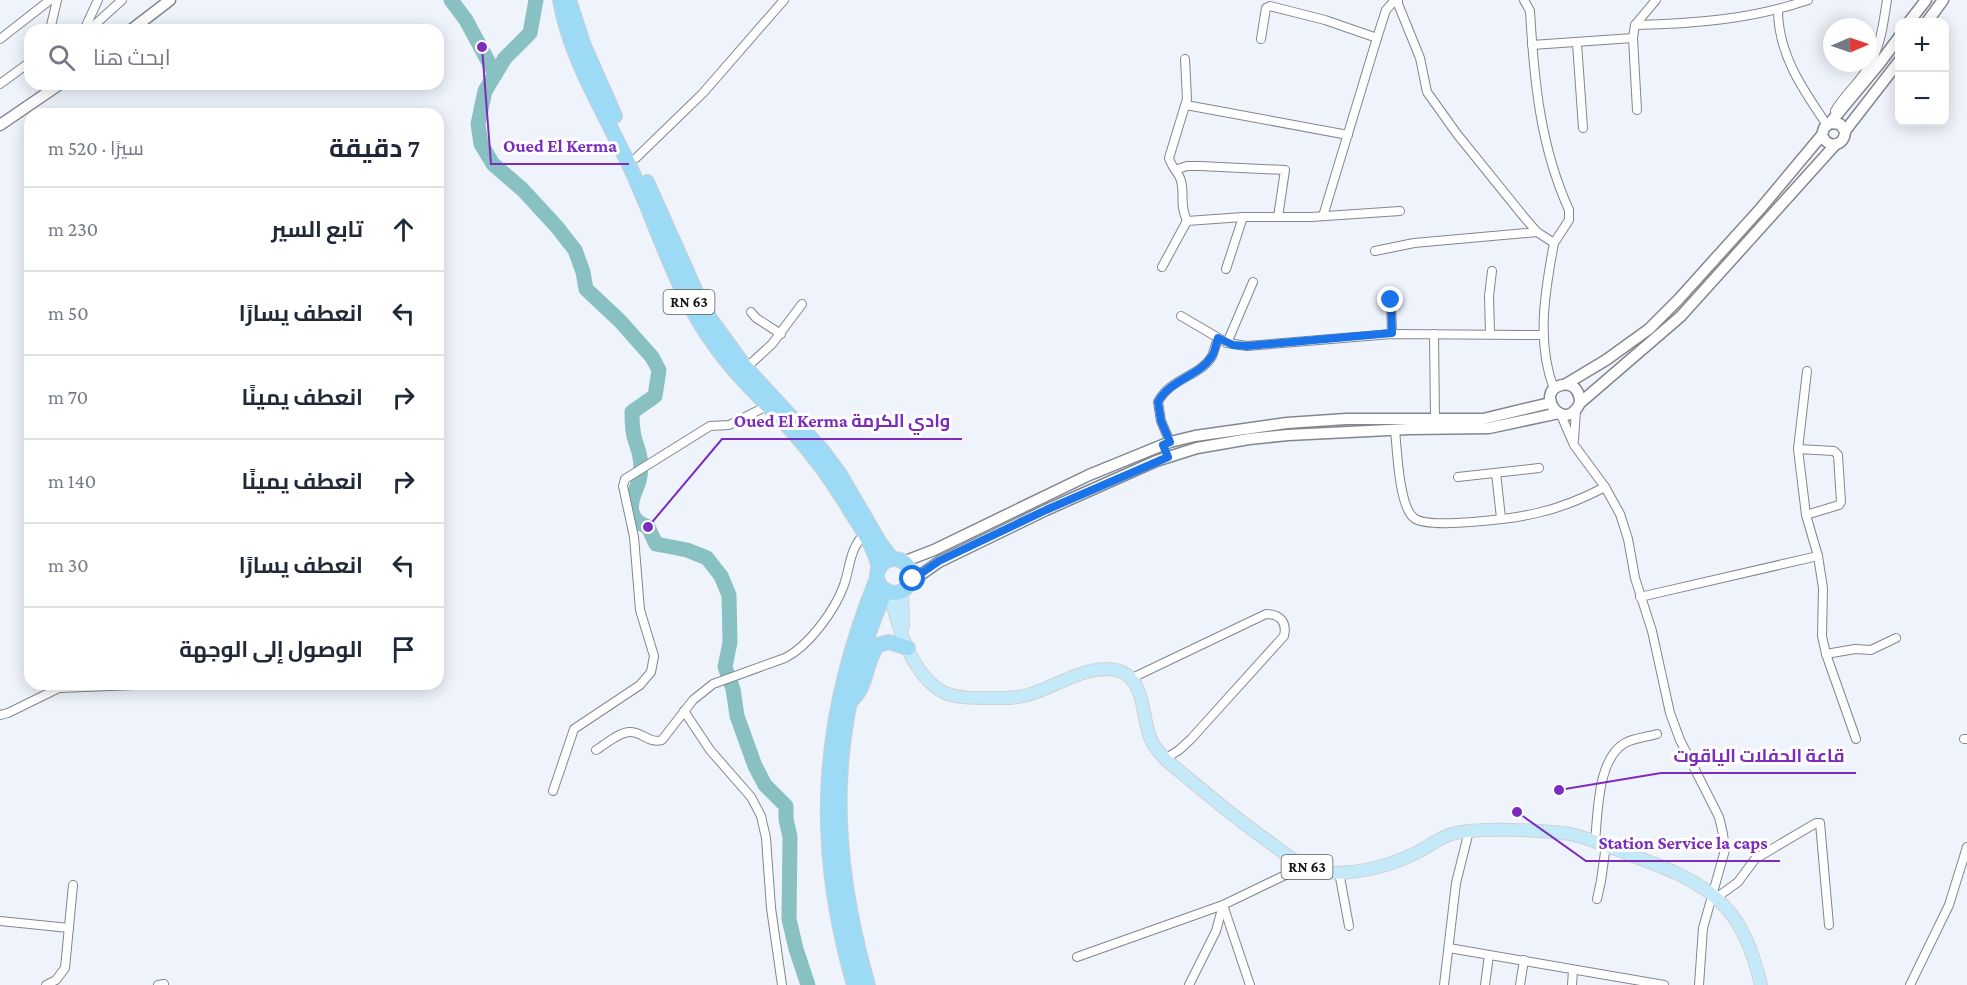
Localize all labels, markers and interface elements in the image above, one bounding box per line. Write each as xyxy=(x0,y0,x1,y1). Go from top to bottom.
north arrow xyxy=(1823,18,1877,72)
map controls xyxy=(1895,18,1949,126)
button: + xyxy=(1895,18,1949,72)
search box xyxy=(24,24,444,90)
icon: search xyxy=(45,41,78,74)
text: ابحث هنا xyxy=(93,45,171,70)
button: − xyxy=(1895,72,1949,126)
callout: Oued El Kerma xyxy=(491,128,629,164)
text: 7 دقيقة xyxy=(329,134,420,163)
text: Oued El Kerma xyxy=(503,136,617,156)
text: سيرًا · 520 m xyxy=(48,137,144,159)
icon: ahead xyxy=(387,213,420,246)
text: تابع السير xyxy=(271,217,363,242)
text: 230 m xyxy=(48,218,98,240)
route end xyxy=(1377,286,1403,312)
road number: RN 63 xyxy=(664,290,714,314)
icon: left xyxy=(387,297,420,330)
text: انعطف يسارًا xyxy=(239,301,363,326)
text: 50 m xyxy=(48,302,89,324)
icon: right xyxy=(387,381,420,414)
text: انعطف يمينًا xyxy=(241,385,363,410)
text: 70 m xyxy=(48,386,88,408)
callout: Oued El Kerma وادي الكرمة xyxy=(722,403,962,439)
text: Oued El Kerma وادي الكرمة xyxy=(734,411,950,435)
icon: right xyxy=(387,465,420,498)
text: انعطف يمينًا xyxy=(241,469,363,494)
text: 140 m xyxy=(48,470,96,492)
icon: left xyxy=(387,549,420,582)
text: انعطف يسارًا xyxy=(239,553,363,578)
text: 30 m xyxy=(48,554,89,576)
route start xyxy=(899,565,925,591)
icon: arrive xyxy=(387,633,420,666)
text: الوصول إلى الوجهة xyxy=(179,637,363,662)
callout: قاعة الحفلات الياقوت xyxy=(1661,737,1856,773)
text: قاعة الحفلات الياقوت xyxy=(1674,746,1845,767)
callout: Station Service la caps xyxy=(1586,825,1780,861)
text: Station Service la caps xyxy=(1598,833,1768,853)
road number: RN 63 xyxy=(1282,855,1332,879)

